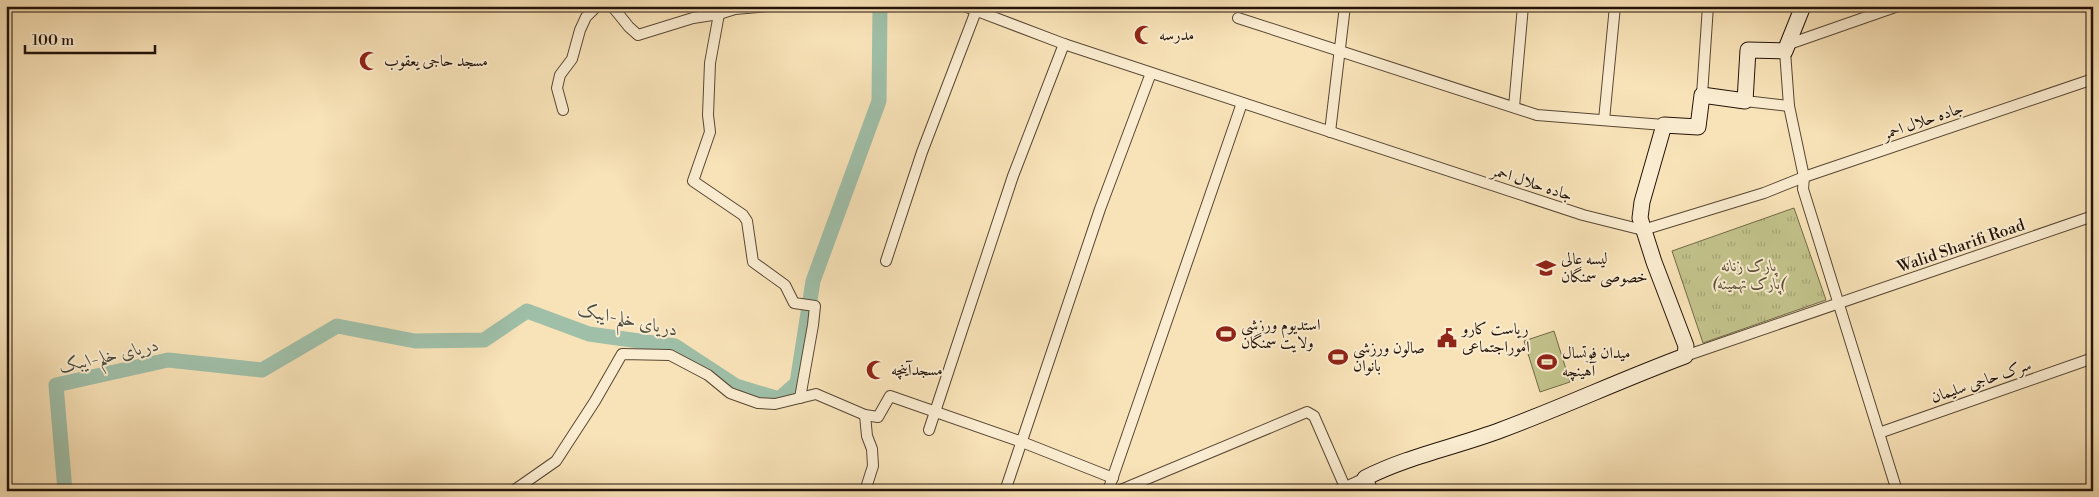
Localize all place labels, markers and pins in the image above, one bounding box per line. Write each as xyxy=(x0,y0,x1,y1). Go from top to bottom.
mosque icon: مدرسه xyxy=(1133,24,1155,46)
place label: مدرسه xyxy=(1159,25,1194,45)
mosque icon: مسجد حاجی یعقوب xyxy=(358,50,380,72)
place label: مسجد حاجی یعقوب xyxy=(384,51,488,71)
place label: لیسه عالی خصوصی سمنگان xyxy=(1561,249,1648,288)
school or university icon: لیسه عالی خصوصی سمنگان xyxy=(1535,257,1557,279)
place label: استدیوم ورزشی ولایت سمنگان xyxy=(1241,315,1320,353)
place label: ریاست کارو اموراجتماعی xyxy=(1460,319,1530,357)
sports icon: استدیوم ورزشی ولایت سمنگان xyxy=(1215,323,1237,345)
public building icon: ریاست کارو اموراجتماعی xyxy=(1436,327,1458,349)
place label: صالون ورزشی بانوان xyxy=(1353,338,1425,376)
place label: میدان فوتسال آهینچه xyxy=(1562,343,1631,382)
sports icon: صالون ورزشی بانوان xyxy=(1327,346,1349,368)
sports icon: میدان فوتسال آهینچه xyxy=(1536,351,1558,373)
mosque icon: مسجدآینچه xyxy=(865,359,887,381)
place label: مسجدآینچه xyxy=(891,360,943,380)

